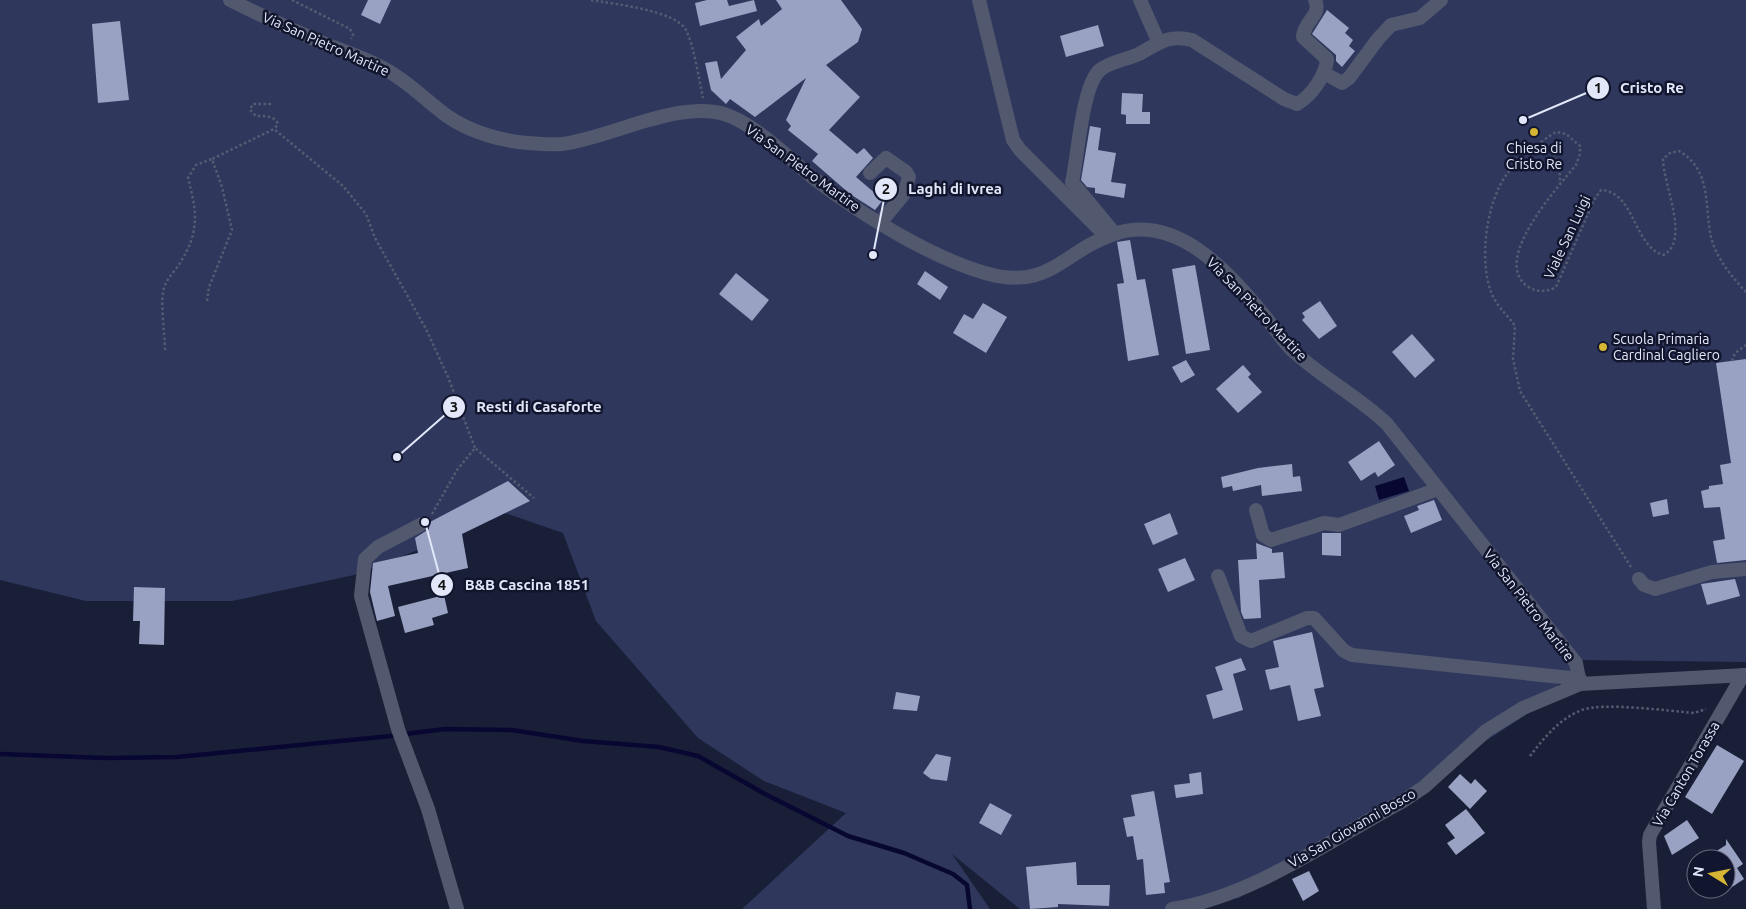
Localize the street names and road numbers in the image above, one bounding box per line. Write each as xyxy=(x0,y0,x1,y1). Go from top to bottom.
street label: Via San Pietro Martire xyxy=(260,9,392,79)
street label: Via San Pietro Martire xyxy=(743,121,863,215)
street label: Viale San Luigi xyxy=(1541,193,1593,281)
street label: Via San Pietro Martire xyxy=(1204,254,1310,364)
street label: Via San Pietro Martire xyxy=(1480,546,1578,664)
street label: Via Canton Torassa xyxy=(1649,718,1723,830)
street label: Via San Giovanni Bosco xyxy=(1286,785,1418,871)

